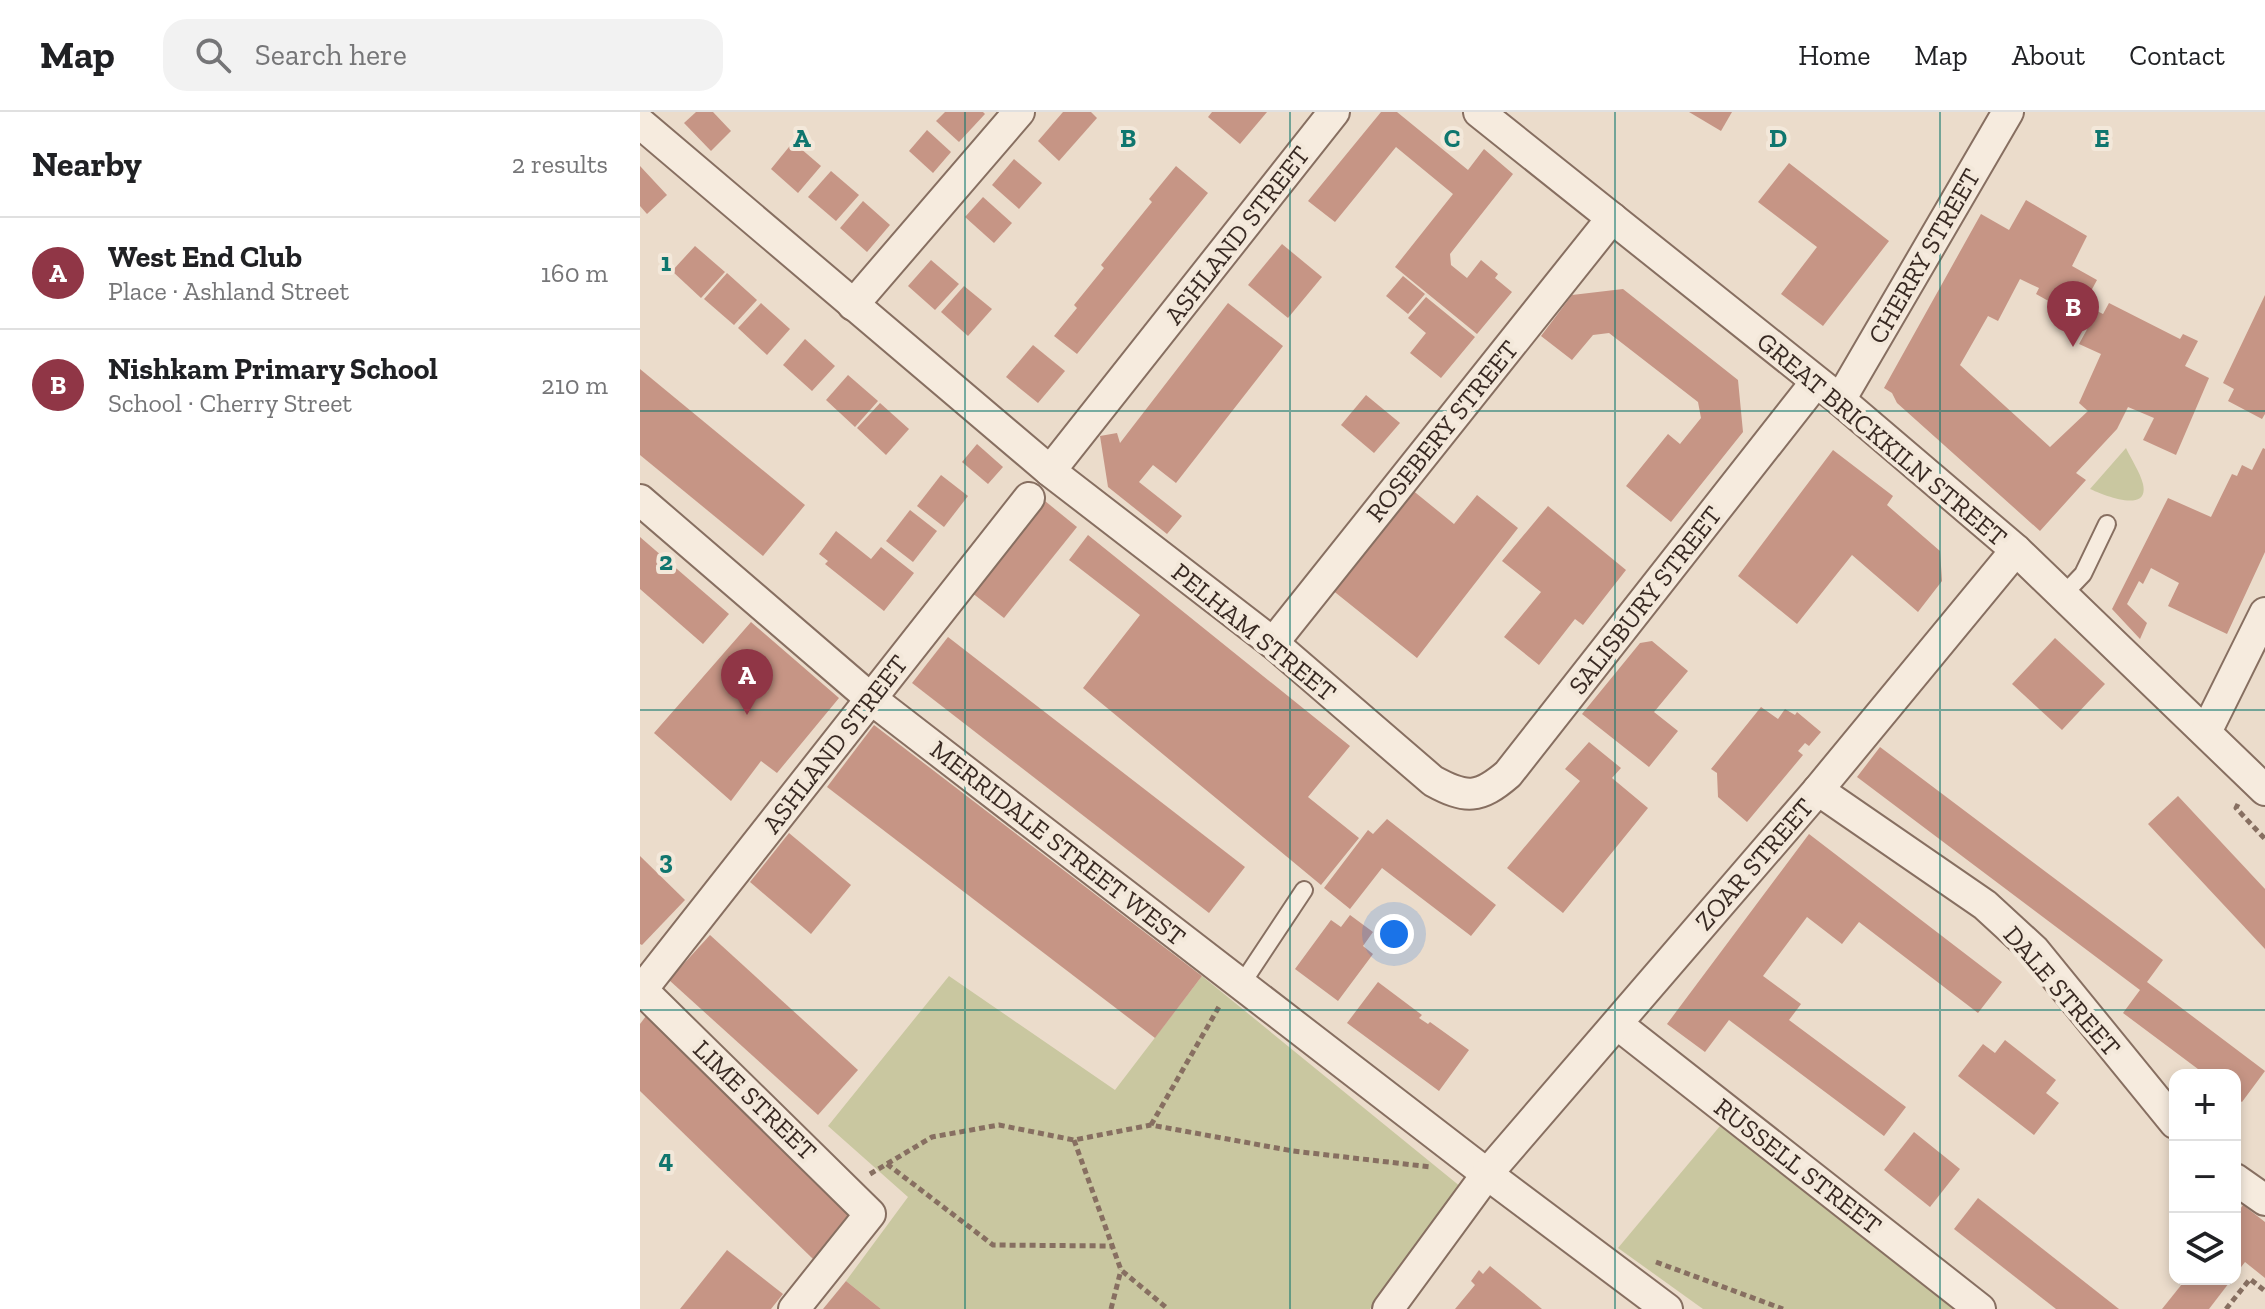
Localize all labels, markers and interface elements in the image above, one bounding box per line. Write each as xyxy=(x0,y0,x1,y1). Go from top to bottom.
search box xyxy=(163,19,723,91)
text: Map xyxy=(40,32,115,78)
icon: search xyxy=(191,33,235,77)
text: Search here xyxy=(255,37,407,73)
text: Home xyxy=(1798,39,1870,72)
text: Map xyxy=(1914,39,1968,72)
text: About xyxy=(2012,39,2085,72)
text: Contact xyxy=(2129,39,2225,72)
text: A xyxy=(793,122,811,154)
text: B xyxy=(1120,122,1136,154)
text: C xyxy=(1444,122,1460,154)
text: D xyxy=(1769,122,1787,154)
text: E xyxy=(2094,122,2110,154)
street label: ASHLAND STREET xyxy=(1157,139,1317,331)
text: Nearby xyxy=(32,144,142,185)
text: 2 results xyxy=(512,148,608,180)
street label: CHERRY STREET xyxy=(1861,163,1987,349)
text: West End Club xyxy=(108,239,302,275)
text: 1 xyxy=(661,246,672,278)
text: A xyxy=(49,257,67,289)
text: 160 m xyxy=(541,257,608,289)
text: Place · Ashland Street xyxy=(108,275,349,307)
pin: B xyxy=(2047,281,2099,347)
street label: GREAT BRICKKILN STREET xyxy=(1750,325,2014,553)
street label: ROSEBERY STREET xyxy=(1359,334,1525,528)
text: Nishkam Primary School xyxy=(108,351,438,387)
text: B xyxy=(50,369,66,401)
text: 210 m xyxy=(541,369,608,401)
text: School · Cherry Street xyxy=(108,387,352,419)
street label: SALISBURY STREET xyxy=(1562,500,1728,700)
text: 2 xyxy=(659,545,673,577)
street label: PELHAM STREET xyxy=(1165,556,1343,708)
street label: ASHLAND STREET xyxy=(755,648,915,840)
pin: A xyxy=(721,649,773,715)
street label: MERRIDALE STREET WEST xyxy=(924,733,1192,953)
street label: ZOAR STREET xyxy=(1688,791,1820,937)
text: 3 xyxy=(659,844,673,876)
your location xyxy=(1374,914,1414,954)
street label: DALE STREET xyxy=(1997,919,2127,1063)
street label: LIME STREET xyxy=(687,1033,823,1167)
map controls xyxy=(2169,1069,2241,1285)
button: + xyxy=(2169,1069,2241,1141)
street label: RUSSELL STREET xyxy=(1708,1091,1888,1241)
button: − xyxy=(2169,1141,2241,1213)
text: 4 xyxy=(659,1143,674,1175)
button: layers xyxy=(2169,1213,2241,1285)

